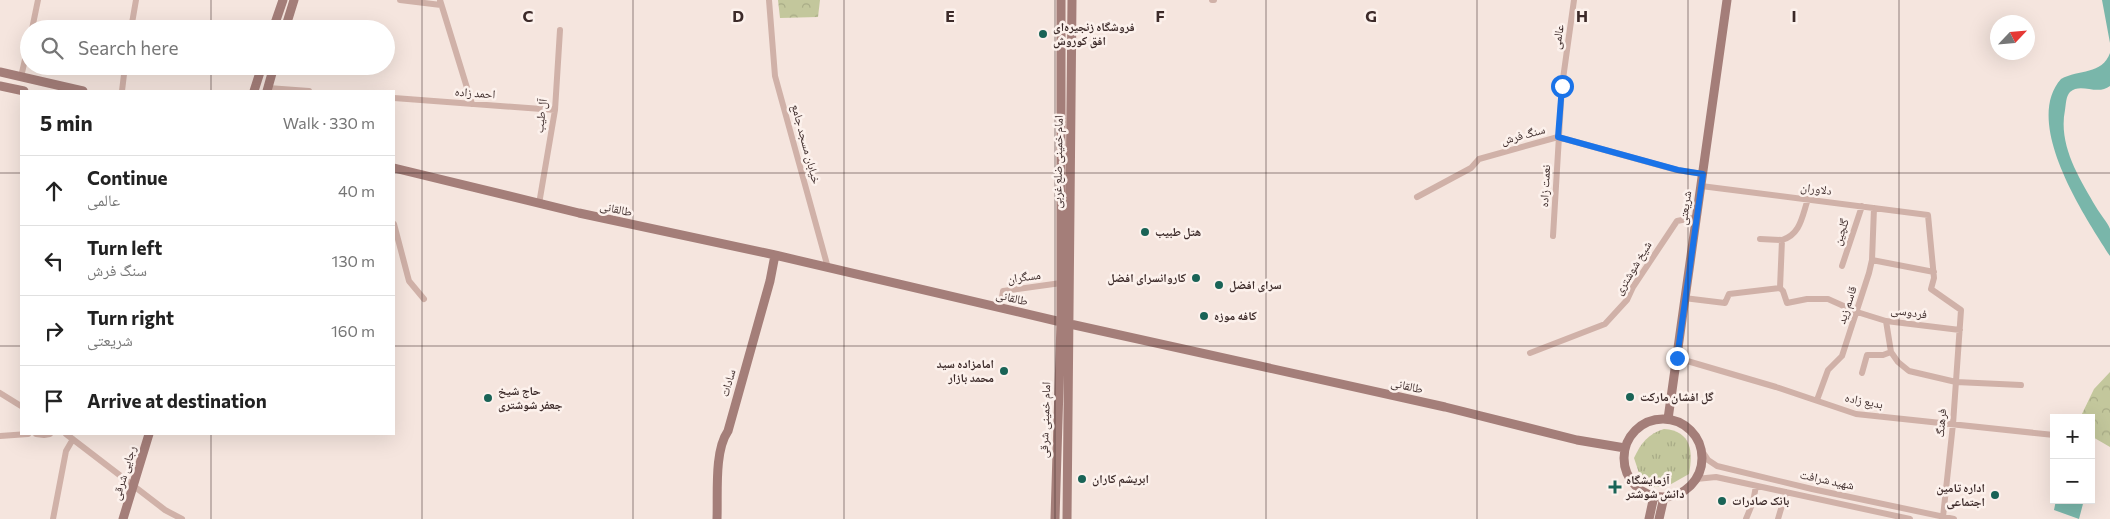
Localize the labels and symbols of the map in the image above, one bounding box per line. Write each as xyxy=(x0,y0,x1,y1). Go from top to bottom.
text: C xyxy=(523,6,534,25)
text: D xyxy=(732,6,744,25)
text: E xyxy=(945,6,955,25)
text: F xyxy=(1155,6,1165,25)
text: G xyxy=(1365,6,1377,25)
text: H xyxy=(1576,6,1588,25)
text: I xyxy=(1791,6,1797,25)
north arrow xyxy=(1990,15,2035,60)
place label: فروشگاه زنجیره‌ای افق کوروش xyxy=(1053,19,1135,49)
street label: عالمی xyxy=(1548,23,1567,50)
marker: فروشگاه زنجیره‌ای افق کوروش xyxy=(1037,28,1049,40)
route start xyxy=(1551,75,1574,98)
street label: احمد زاده xyxy=(454,84,496,100)
street label: آل طیب xyxy=(531,97,551,134)
street label: خیابان مسجد جامع xyxy=(788,102,824,186)
street label: امام خمینی ضلع غربی xyxy=(1049,115,1067,209)
street label: سنگ فرش xyxy=(1499,121,1547,148)
street label: نعمت زاده xyxy=(1536,164,1552,208)
street label: دلاوران xyxy=(1800,179,1833,198)
street label: شریعتی xyxy=(1675,190,1695,226)
street label: طالقانی xyxy=(599,198,634,219)
street label: گلچین xyxy=(1829,217,1852,247)
place label: هتل طبیب xyxy=(1155,224,1201,240)
marker: هتل طبیب xyxy=(1139,226,1151,238)
street label: شیخ شوشتری xyxy=(1611,238,1655,298)
street label: مسگران xyxy=(1006,267,1042,286)
place label: کاروانسرای افضل xyxy=(1108,270,1187,286)
marker: کاروانسرای افضل xyxy=(1190,272,1202,284)
place label: سرای افضل xyxy=(1229,277,1282,293)
marker: سرای افضل xyxy=(1213,279,1225,291)
street label: قاسم زید xyxy=(1833,284,1861,326)
street label: طالقانی xyxy=(994,287,1030,309)
street label: فردوسی xyxy=(1890,302,1928,321)
place label: کافه موزه xyxy=(1214,308,1258,323)
marker: کافه موزه xyxy=(1198,310,1210,322)
route end xyxy=(1666,347,1689,370)
place label: امامزاده سید محمد بازار xyxy=(936,356,994,385)
marker: امامزاده سید محمد بازار xyxy=(998,365,1010,377)
street label: سادات xyxy=(716,367,738,398)
street label: طالقانی xyxy=(1389,375,1425,397)
street label: امام خمینی شرقی xyxy=(1036,381,1054,459)
place label: حاج شیخ جعفر شوشتری xyxy=(498,383,563,413)
place label: گل افشان مارکت xyxy=(1640,389,1714,405)
street label: بدیع زاده xyxy=(1844,389,1884,412)
marker: گل افشان مارکت xyxy=(1624,391,1636,403)
marker: حاج شیخ جعفر شوشتری xyxy=(482,392,494,404)
street label: فرهنگ xyxy=(1932,408,1948,438)
street label: رجایی شرقی xyxy=(108,444,139,502)
street label: شهید شرافت xyxy=(1798,466,1856,493)
place label: ابریشم کاران xyxy=(1092,471,1149,487)
place label: آزمایشگاه دانش شوشتر xyxy=(1625,472,1684,502)
marker: ابریشم کاران xyxy=(1076,473,1088,485)
marker: آزمایشگاه دانش شوشتر xyxy=(1608,480,1622,494)
place label: اداره تامین اجتماعی xyxy=(1936,480,1985,510)
marker: اداره تامین اجتماعی xyxy=(1989,489,2001,501)
place label: بانک صادرات xyxy=(1732,493,1789,508)
marker: بانک صادرات xyxy=(1716,495,1728,507)

